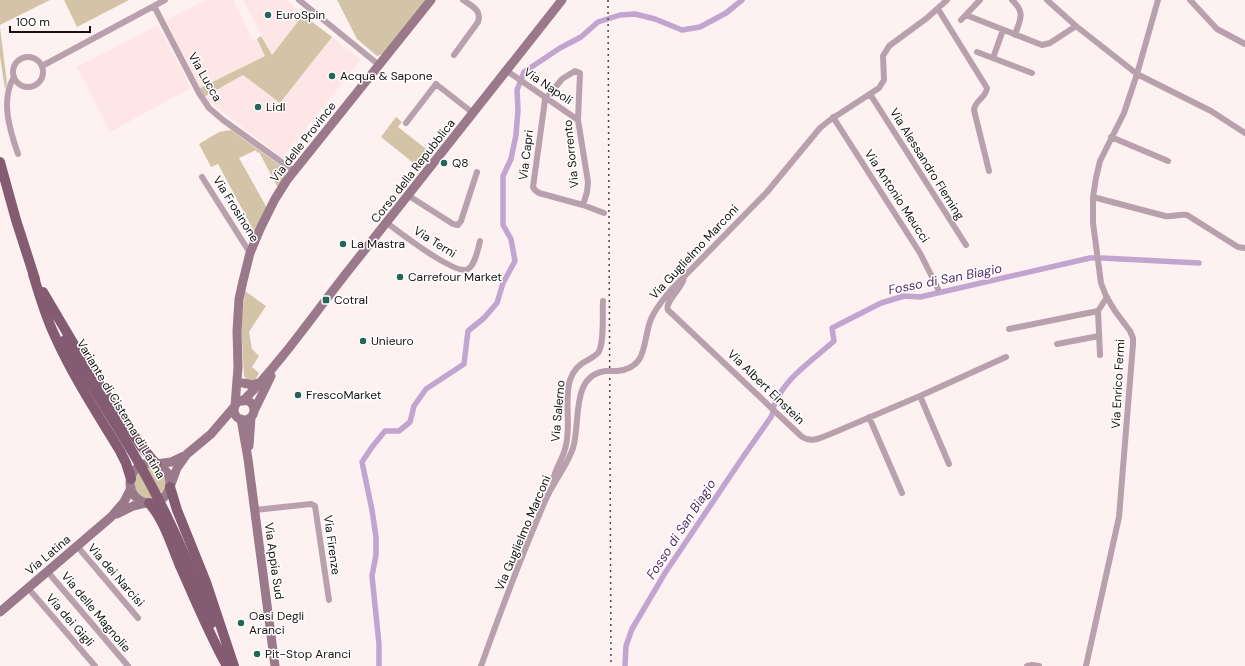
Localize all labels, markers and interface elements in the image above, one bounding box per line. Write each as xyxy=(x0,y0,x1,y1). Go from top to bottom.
place label: EuroSpin xyxy=(276,7,325,23)
scale bar xyxy=(10,8,90,34)
marker: EuroSpin xyxy=(263,10,273,20)
text: 100 m xyxy=(16,14,50,30)
street label: Via Lucca xyxy=(185,50,225,104)
street label: Via Napoli xyxy=(520,64,576,108)
place label: Acqua & Sapone xyxy=(340,68,433,84)
marker: Acqua & Sapone xyxy=(327,71,337,81)
street label: Via delle Province xyxy=(266,98,340,186)
place label: Lidl xyxy=(266,99,285,115)
marker: Lidl xyxy=(253,102,263,112)
street label: Via Alessandro Fleming xyxy=(886,105,968,223)
street label: Corso della Repubblica xyxy=(367,116,459,226)
street label: Via Sorrento xyxy=(559,119,583,189)
street label: Via Capri xyxy=(515,129,537,181)
street label: Via Antonio Meucci xyxy=(861,147,933,246)
place label: Q8 xyxy=(452,155,469,171)
marker: Q8 xyxy=(439,158,449,168)
street label: Via Frosinone xyxy=(209,173,263,245)
street label: Via Guglielmo Marconi xyxy=(646,201,742,303)
street label: Via Terni xyxy=(411,223,459,261)
place label: La Mastra xyxy=(351,236,405,252)
marker: La Mastra xyxy=(338,239,348,249)
water label: Fosso di San Biagio xyxy=(887,260,1004,298)
place label: Carrefour Market xyxy=(408,269,502,285)
marker: Carrefour Market xyxy=(395,272,405,282)
place label: Cotral xyxy=(334,292,368,308)
marker: Cotral xyxy=(321,295,331,305)
place label: Unieuro xyxy=(371,333,414,349)
street label: Variante di Cisterna di Latina xyxy=(73,336,169,482)
marker: Unieuro xyxy=(358,336,368,346)
street label: Via Enrico Fermi xyxy=(1108,339,1128,429)
street label: Via Albert Einstein xyxy=(724,346,808,428)
street label: Via Salerno xyxy=(547,379,569,443)
place label: FrescoMarket xyxy=(306,387,382,403)
marker: FrescoMarket xyxy=(293,390,303,400)
street label: Via Guglielmo Marconi xyxy=(491,473,555,593)
water label: Fosso di San Biagio xyxy=(642,476,720,582)
street label: Via Firenze xyxy=(320,514,344,576)
street label: Via Appia Sud xyxy=(261,521,287,601)
street label: Via Latina xyxy=(22,531,74,579)
street label: Via dei Narcisi xyxy=(84,540,148,610)
street label: Via delle Magnolie xyxy=(58,569,134,656)
street label: Via dei Gigli xyxy=(43,590,98,650)
place label: Oasi Degli Aranci xyxy=(249,608,304,638)
marker: Oasi Degli Aranci xyxy=(236,618,246,628)
place label: Pit-Stop Aranci xyxy=(265,646,351,662)
marker: Pit-Stop Aranci xyxy=(252,649,262,659)

